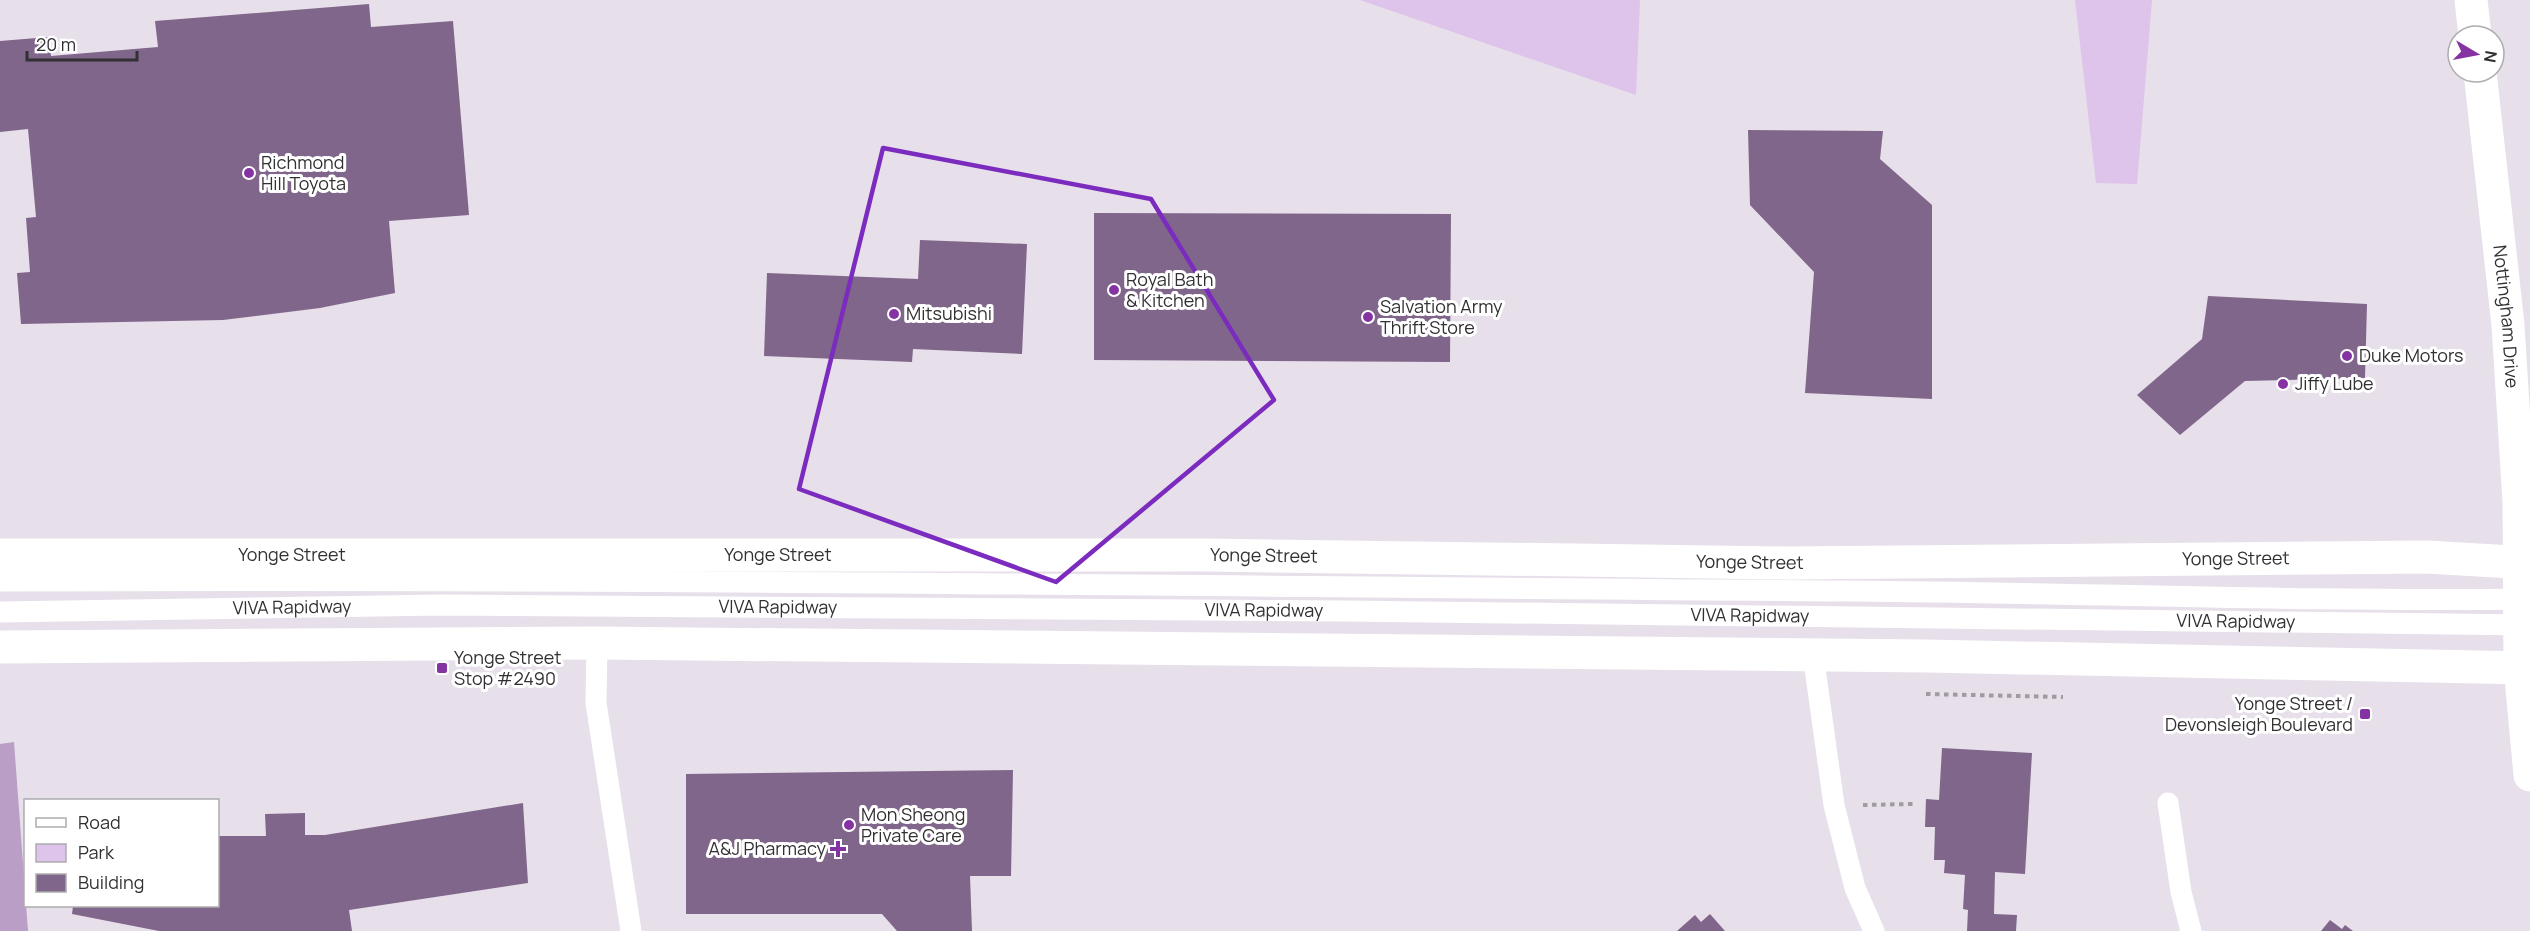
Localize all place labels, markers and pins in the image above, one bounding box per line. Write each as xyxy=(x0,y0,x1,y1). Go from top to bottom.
place label: Richmond Hill Toyota xyxy=(261,150,346,195)
marker: Richmond Hill Toyota xyxy=(242,166,256,180)
place label: Royal Bath & Kitchen xyxy=(1126,267,1214,312)
marker: Royal Bath & Kitchen xyxy=(1107,283,1121,297)
place label: Salvation Army Thrift Store xyxy=(1380,294,1503,339)
place label: Mitsubishi xyxy=(906,301,992,325)
marker: Mitsubishi xyxy=(887,307,901,321)
marker: Salvation Army Thrift Store xyxy=(1361,310,1375,324)
place label: Duke Motors xyxy=(2359,343,2464,367)
marker: Duke Motors xyxy=(2340,349,2354,363)
place label: Jiffy Lube xyxy=(2295,371,2374,395)
marker: Jiffy Lube xyxy=(2276,377,2290,391)
place label: Yonge Street Stop #2490 xyxy=(454,645,562,690)
marker: Yonge Street Stop #2490 xyxy=(435,661,449,675)
place label: Yonge Street / Devonsleigh Boulevard xyxy=(2165,691,2353,736)
marker: Yonge Street / Devonsleigh Boulevard xyxy=(2358,707,2372,721)
place label: Mon Sheong Private Care xyxy=(861,802,965,847)
marker: Mon Sheong Private Care xyxy=(842,818,856,832)
place label: A&J Pharmacy xyxy=(709,836,826,860)
marker: A&J Pharmacy xyxy=(831,842,845,856)

